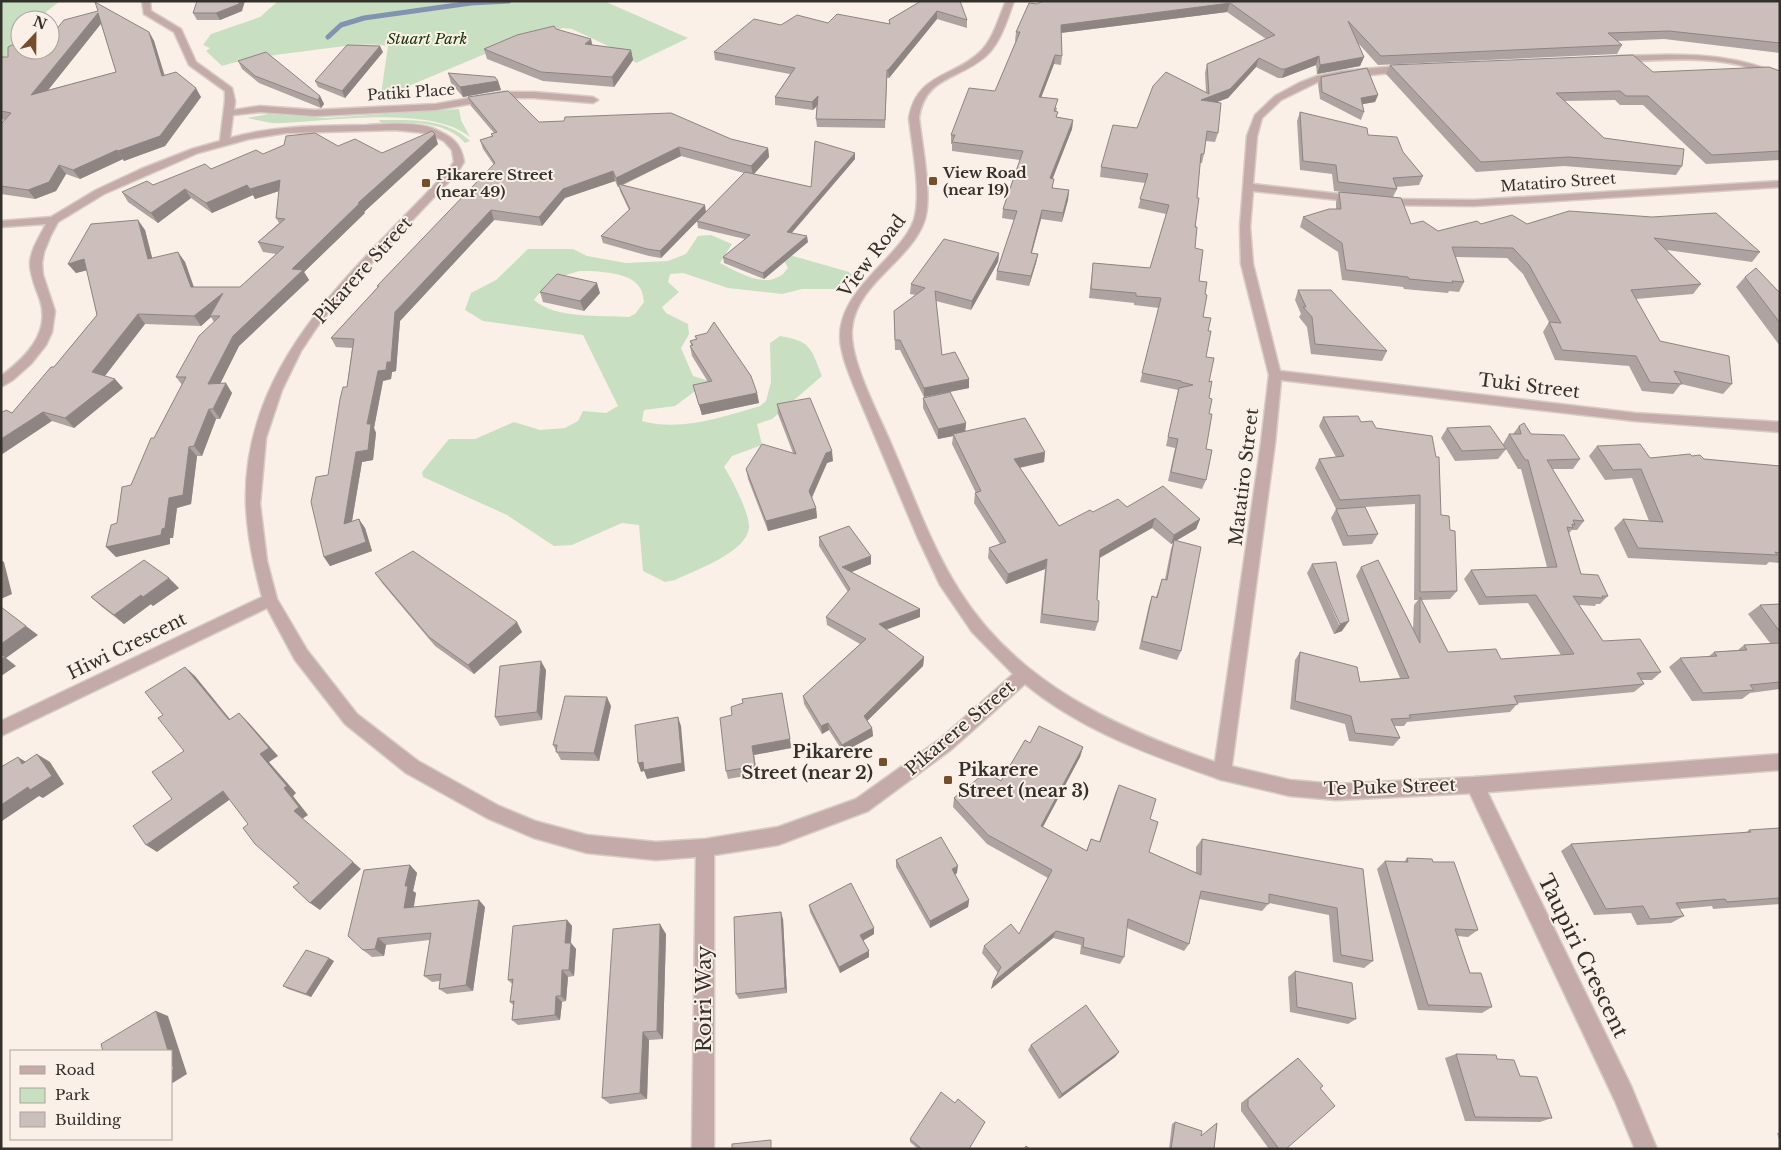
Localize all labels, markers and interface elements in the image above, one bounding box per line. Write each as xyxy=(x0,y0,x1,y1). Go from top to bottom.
north arrow xyxy=(10,10,60,60)
text: N xyxy=(30,12,49,34)
park label: Stuart Park xyxy=(387,29,467,48)
street label: Patiki Place xyxy=(366,79,456,105)
place label: View Road (near 19) xyxy=(942,163,1027,199)
place label: Pikarere Street (near 49) xyxy=(436,165,554,201)
street label: Matatiro Street xyxy=(1500,168,1617,196)
marker: View Road (near 19) xyxy=(927,175,939,187)
marker: Pikarere Street (near 49) xyxy=(420,177,432,189)
street label: View Road xyxy=(833,210,910,303)
street label: Pikarere Street xyxy=(309,212,417,328)
street label: Tuki Street xyxy=(1477,369,1581,403)
street label: Matatiro Street xyxy=(1225,407,1263,547)
street label: Hiwi Crescent xyxy=(64,608,190,684)
street label: Pikarere Street xyxy=(901,676,1019,780)
place label: Pikarere Street (near 2) xyxy=(742,741,873,784)
marker: Pikarere Street (near 2) xyxy=(877,756,889,768)
place label: Pikarere Street (near 3) xyxy=(958,759,1089,802)
marker: Pikarere Street (near 3) xyxy=(942,774,954,786)
street label: Te Puke Street xyxy=(1323,774,1457,800)
street label: Taupiri Crescent xyxy=(1532,870,1634,1042)
street label: Roiri Way xyxy=(691,945,717,1053)
legend xyxy=(10,1050,172,1140)
text: Road xyxy=(55,1060,95,1079)
text: Park xyxy=(55,1085,91,1104)
text: Building xyxy=(55,1110,122,1129)

